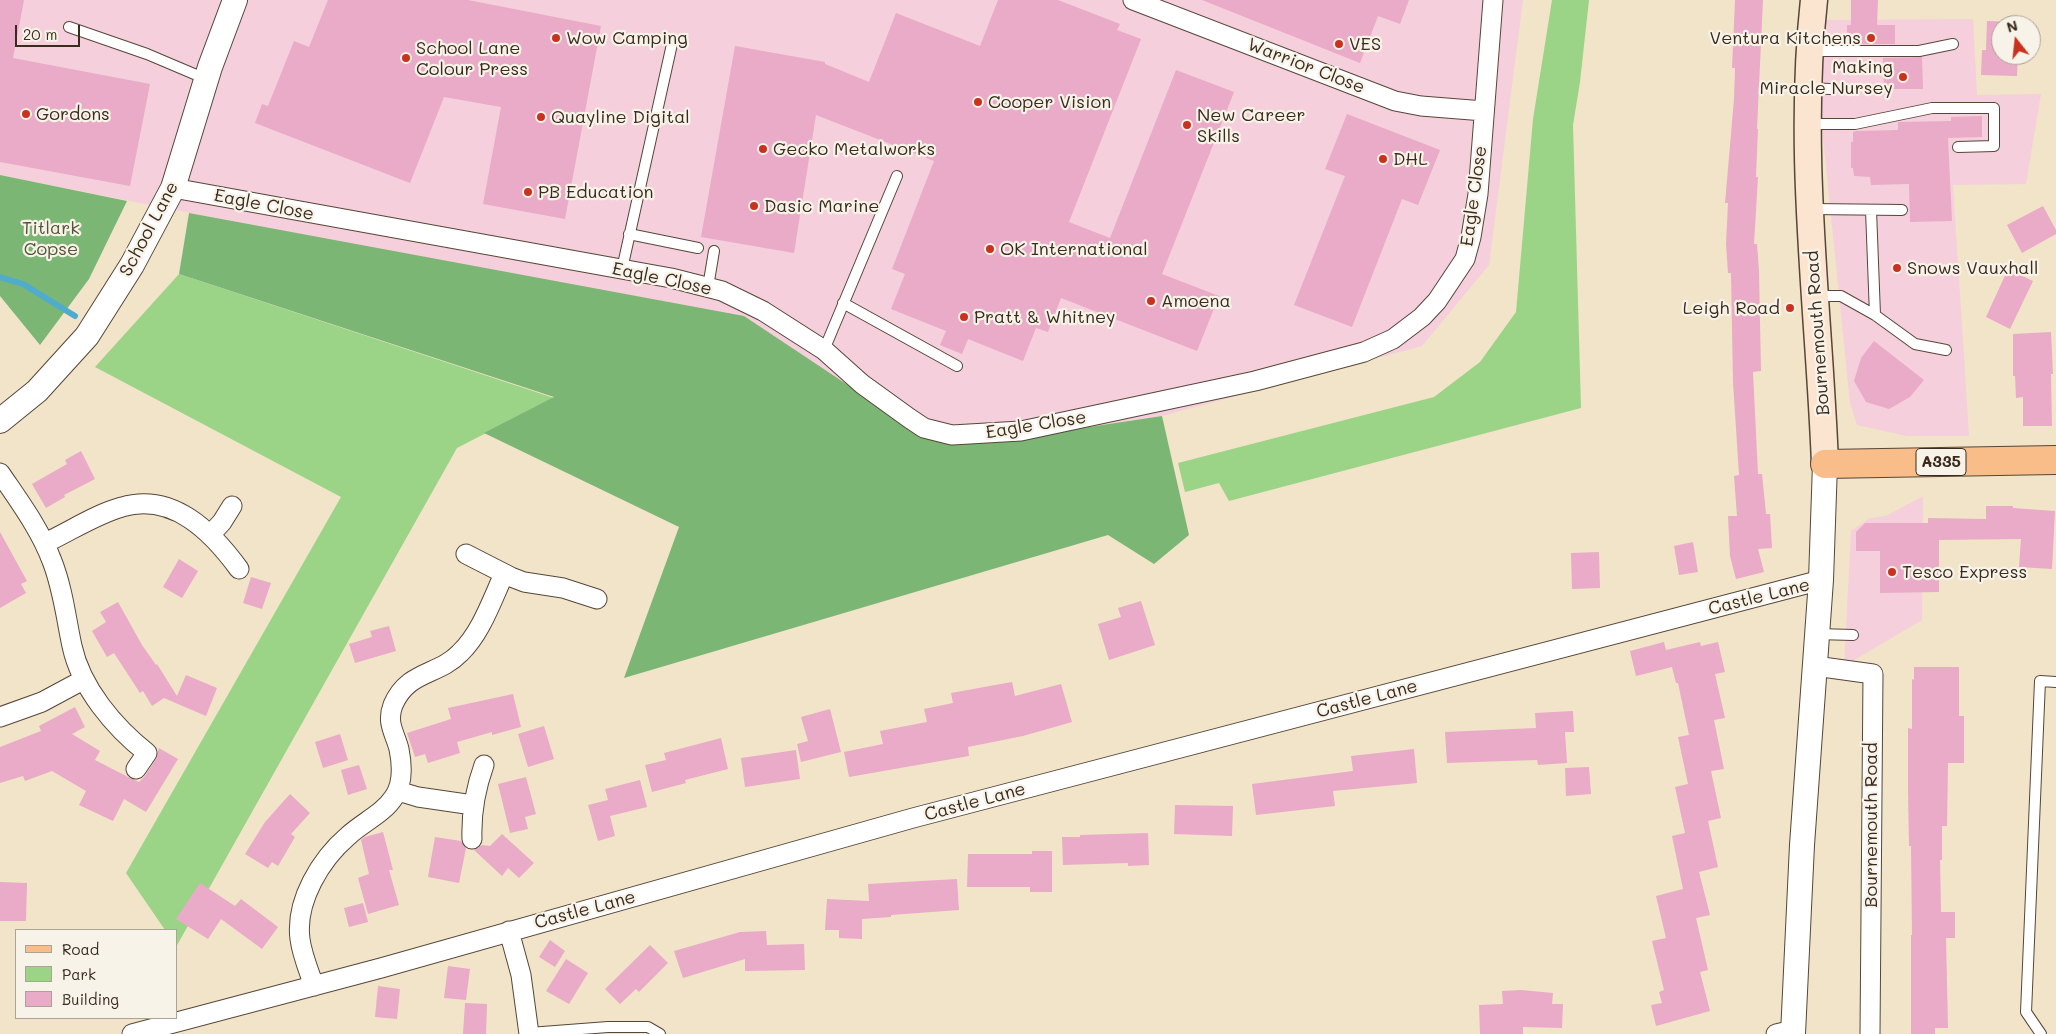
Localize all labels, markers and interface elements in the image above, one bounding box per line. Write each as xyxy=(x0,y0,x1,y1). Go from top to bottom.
scale bar xyxy=(18,15,82,47)
north arrow xyxy=(1991,15,2041,65)
text: N xyxy=(2004,15,2020,37)
text: 20 m xyxy=(23,24,57,44)
place label: Wow Camping xyxy=(566,27,688,49)
place label: Ventura Kitchens xyxy=(1710,27,1861,49)
marker: Wow Camping xyxy=(550,32,562,44)
marker: Ventura Kitchens xyxy=(1865,32,1877,44)
place label: VES xyxy=(1349,33,1381,55)
street label: Warrior Close xyxy=(1244,34,1368,98)
place label: School Lane Colour Press xyxy=(416,37,528,80)
marker: VES xyxy=(1333,38,1345,50)
marker: School Lane Colour Press xyxy=(400,52,412,64)
place label: Making Miracle Nursey xyxy=(1759,56,1893,98)
marker: Making Miracle Nursey xyxy=(1897,71,1909,83)
place label: Cooper Vision xyxy=(988,91,1111,113)
marker: Cooper Vision xyxy=(972,96,984,108)
place label: Gordons xyxy=(36,103,110,125)
place label: New Career Skills xyxy=(1197,104,1306,146)
place label: Quayline Digital xyxy=(551,106,690,128)
marker: Gordons xyxy=(20,108,32,120)
marker: Quayline Digital xyxy=(535,111,547,123)
marker: New Career Skills xyxy=(1181,119,1193,131)
place label: Gecko Metalworks xyxy=(773,138,935,160)
marker: Gecko Metalworks xyxy=(757,143,769,155)
street label: Eagle Close xyxy=(1456,144,1492,248)
place label: DHL xyxy=(1393,148,1428,170)
marker: DHL xyxy=(1377,153,1389,165)
street label: School Lane xyxy=(115,178,183,280)
place label: PB Education xyxy=(538,181,653,203)
street label: Eagle Close xyxy=(212,185,316,225)
marker: PB Education xyxy=(522,186,534,198)
place label: Dasic Marine xyxy=(764,195,879,217)
marker: Dasic Marine xyxy=(748,200,760,212)
park label: Titlark Copse xyxy=(22,217,80,260)
place label: OK International xyxy=(1000,238,1148,260)
marker: OK International xyxy=(984,243,996,255)
street label: Bournemouth Road xyxy=(1801,250,1835,416)
place label: Snows Vauxhall xyxy=(1907,257,2038,279)
street label: Eagle Close xyxy=(610,258,714,300)
marker: Snows Vauxhall xyxy=(1891,262,1903,274)
place label: Amoena xyxy=(1161,290,1231,312)
marker: Amoena xyxy=(1145,295,1157,307)
place label: Leigh Road xyxy=(1683,297,1780,319)
marker: Leigh Road xyxy=(1784,302,1796,314)
place label: Pratt & Whitney xyxy=(974,306,1115,328)
marker: Pratt & Whitney xyxy=(958,311,970,323)
street label: Eagle Close xyxy=(984,406,1088,444)
road number: A335 xyxy=(1916,448,1966,476)
place label: Tesco Express xyxy=(1902,561,2027,583)
marker: Tesco Express xyxy=(1886,566,1898,578)
street label: Castle Lane xyxy=(1706,574,1812,620)
street label: Castle Lane xyxy=(1314,675,1420,723)
street label: Bournemouth Road xyxy=(1860,742,1882,908)
street label: Castle Lane xyxy=(922,778,1028,826)
street label: Castle Lane xyxy=(532,886,638,934)
legend xyxy=(15,929,178,1019)
text: Road xyxy=(62,939,99,959)
text: Park xyxy=(62,964,96,984)
text: Building xyxy=(62,989,119,1009)

